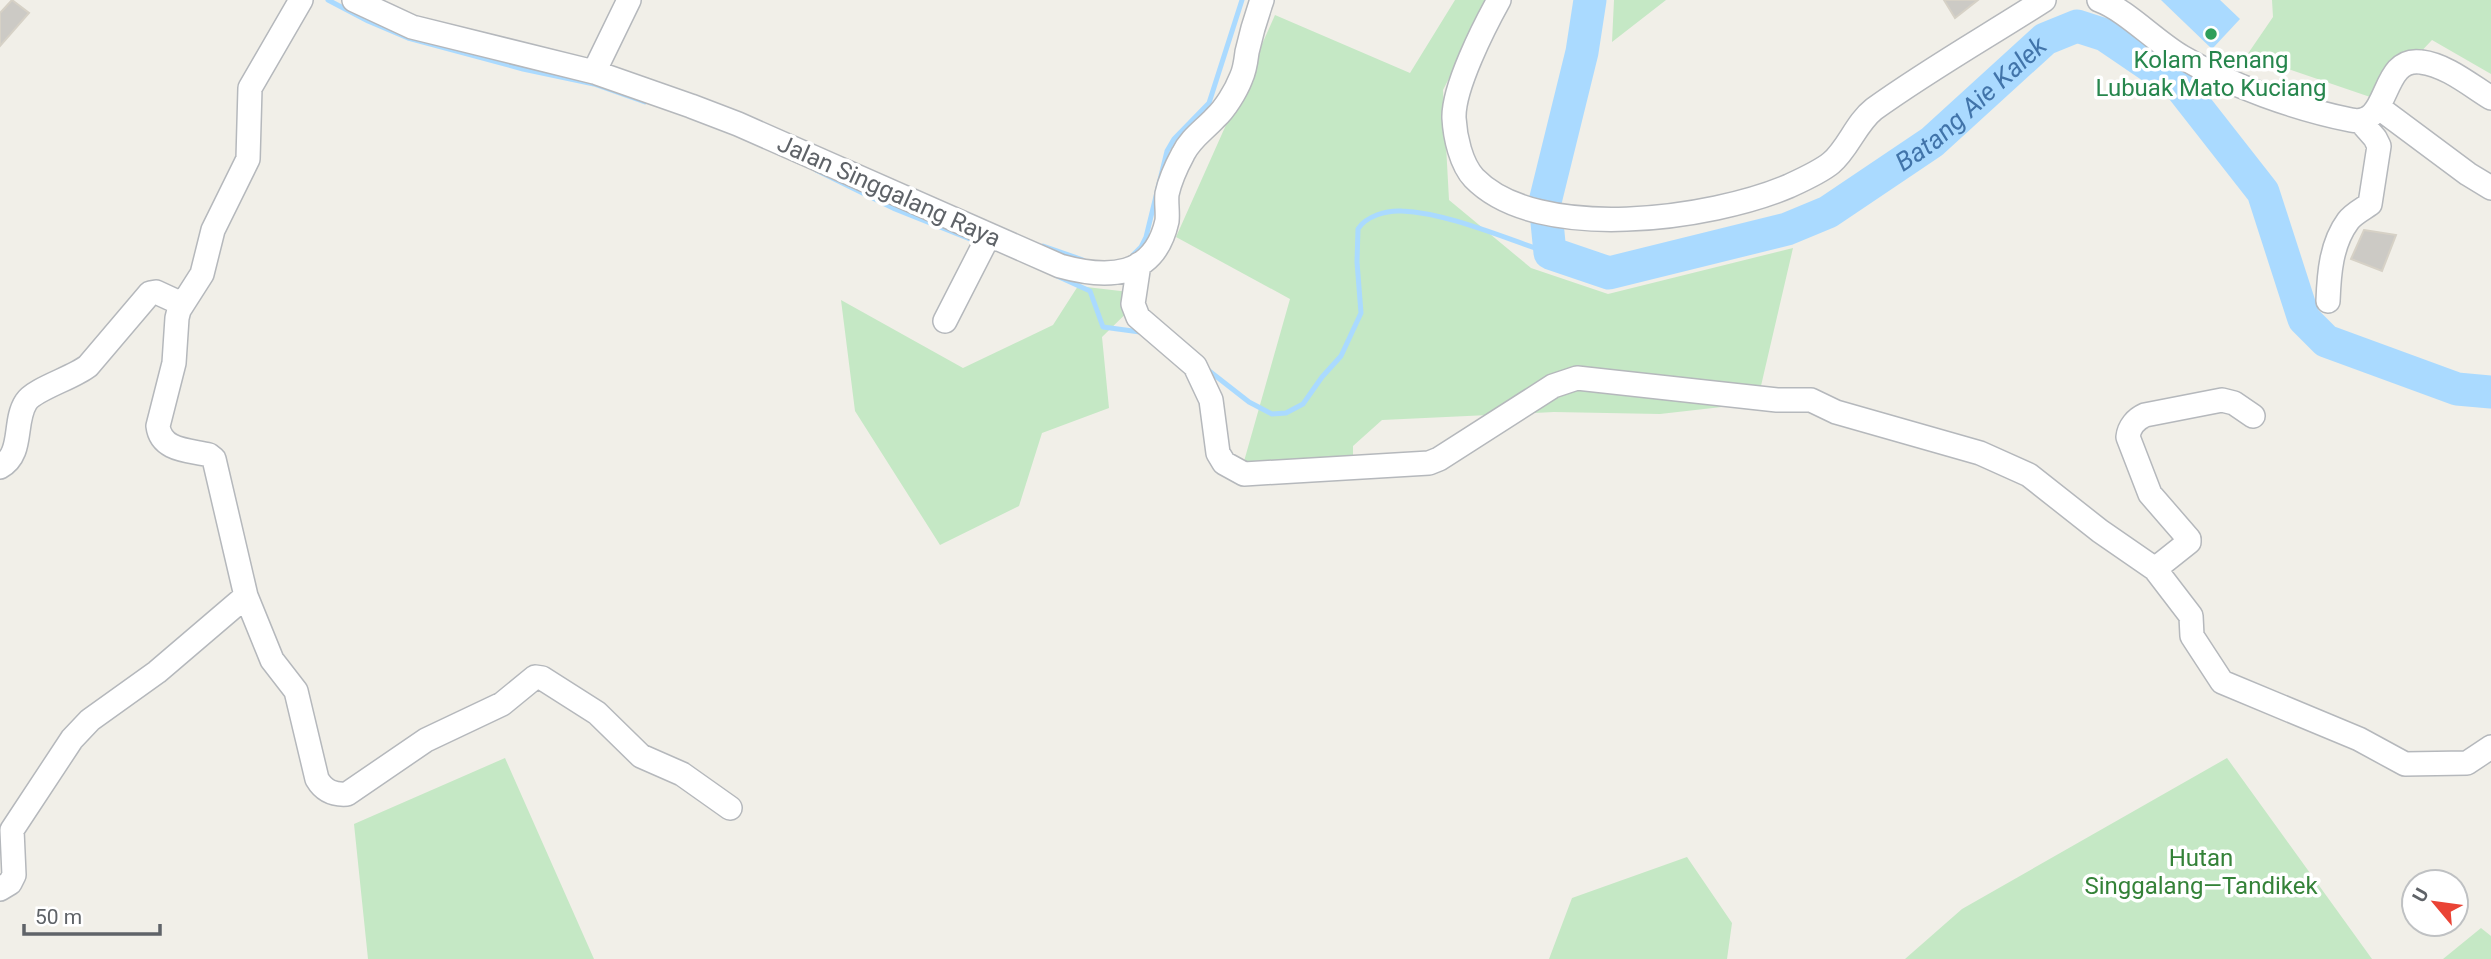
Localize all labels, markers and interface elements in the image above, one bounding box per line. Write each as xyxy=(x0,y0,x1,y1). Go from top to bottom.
marker: Kolam Renang Lubuak Mato Kuciang xyxy=(2203,26,2219,42)
water label: Batang Aie Kalek xyxy=(1890,30,2053,177)
place label: Kolam Renang Lubuak Mato Kuciang xyxy=(2096,46,2327,102)
street label: Jalan Singgalang Raya xyxy=(773,129,1005,253)
park label: Hutan Singgalang—Tandikek xyxy=(2084,844,2318,900)
north arrow xyxy=(2400,868,2470,938)
text: U xyxy=(2407,884,2434,906)
scale bar xyxy=(24,892,161,936)
text: 50 m xyxy=(35,905,82,929)

